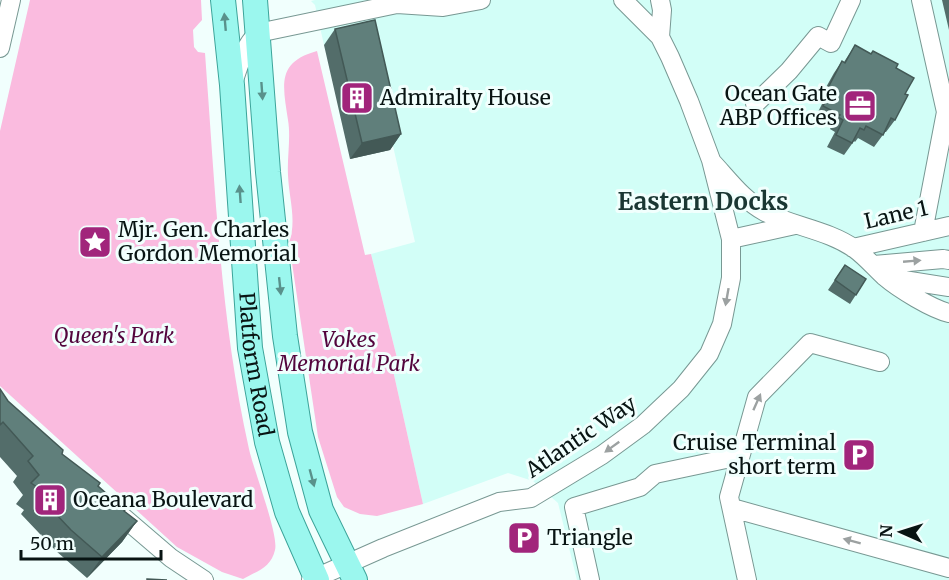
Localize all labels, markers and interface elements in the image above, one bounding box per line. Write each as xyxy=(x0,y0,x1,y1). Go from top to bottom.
one-way arrow xyxy=(220,12,230,31)
building icon: Admiralty House xyxy=(339,80,375,116)
place label: Ocean Gate ABP Offices xyxy=(719,80,837,131)
one-way arrow xyxy=(258,82,267,101)
place label: Admiralty House xyxy=(379,84,551,111)
office icon: Ocean Gate ABP Offices xyxy=(842,88,878,124)
one-way arrow xyxy=(235,184,245,203)
district label: Eastern Docks xyxy=(618,186,789,217)
street label: Lane 1 xyxy=(862,194,930,235)
place label: Mjr. Gen. Charles Gordon Memorial xyxy=(118,216,298,267)
place icon: Mjr. Gen. Charles Gordon Memorial xyxy=(77,224,113,260)
one-way arrow xyxy=(902,257,921,266)
one-way arrow xyxy=(275,276,285,295)
one-way arrow xyxy=(722,288,731,307)
street label: Platform Road xyxy=(233,291,280,439)
park label: Queen's Park xyxy=(54,322,175,349)
park label: Vokes Memorial Park xyxy=(277,326,421,377)
street label: Atlantic Way xyxy=(519,389,642,484)
one-way arrow xyxy=(752,393,762,411)
place label: Cruise Terminal short term xyxy=(673,429,836,480)
parking icon: Cruise Terminal short term xyxy=(841,437,877,473)
one-way arrow xyxy=(605,441,621,453)
one-way arrow xyxy=(308,468,318,487)
building icon: Oceana Boulevard xyxy=(32,482,68,518)
place label: Oceana Boulevard xyxy=(73,486,254,513)
north arrow xyxy=(871,502,931,562)
parking icon: Triangle xyxy=(506,520,542,556)
scale bar xyxy=(21,523,160,561)
place label: Triangle xyxy=(547,524,633,551)
text: N xyxy=(876,524,896,538)
text: 50 m xyxy=(30,532,74,555)
one-way arrow xyxy=(843,536,861,545)

